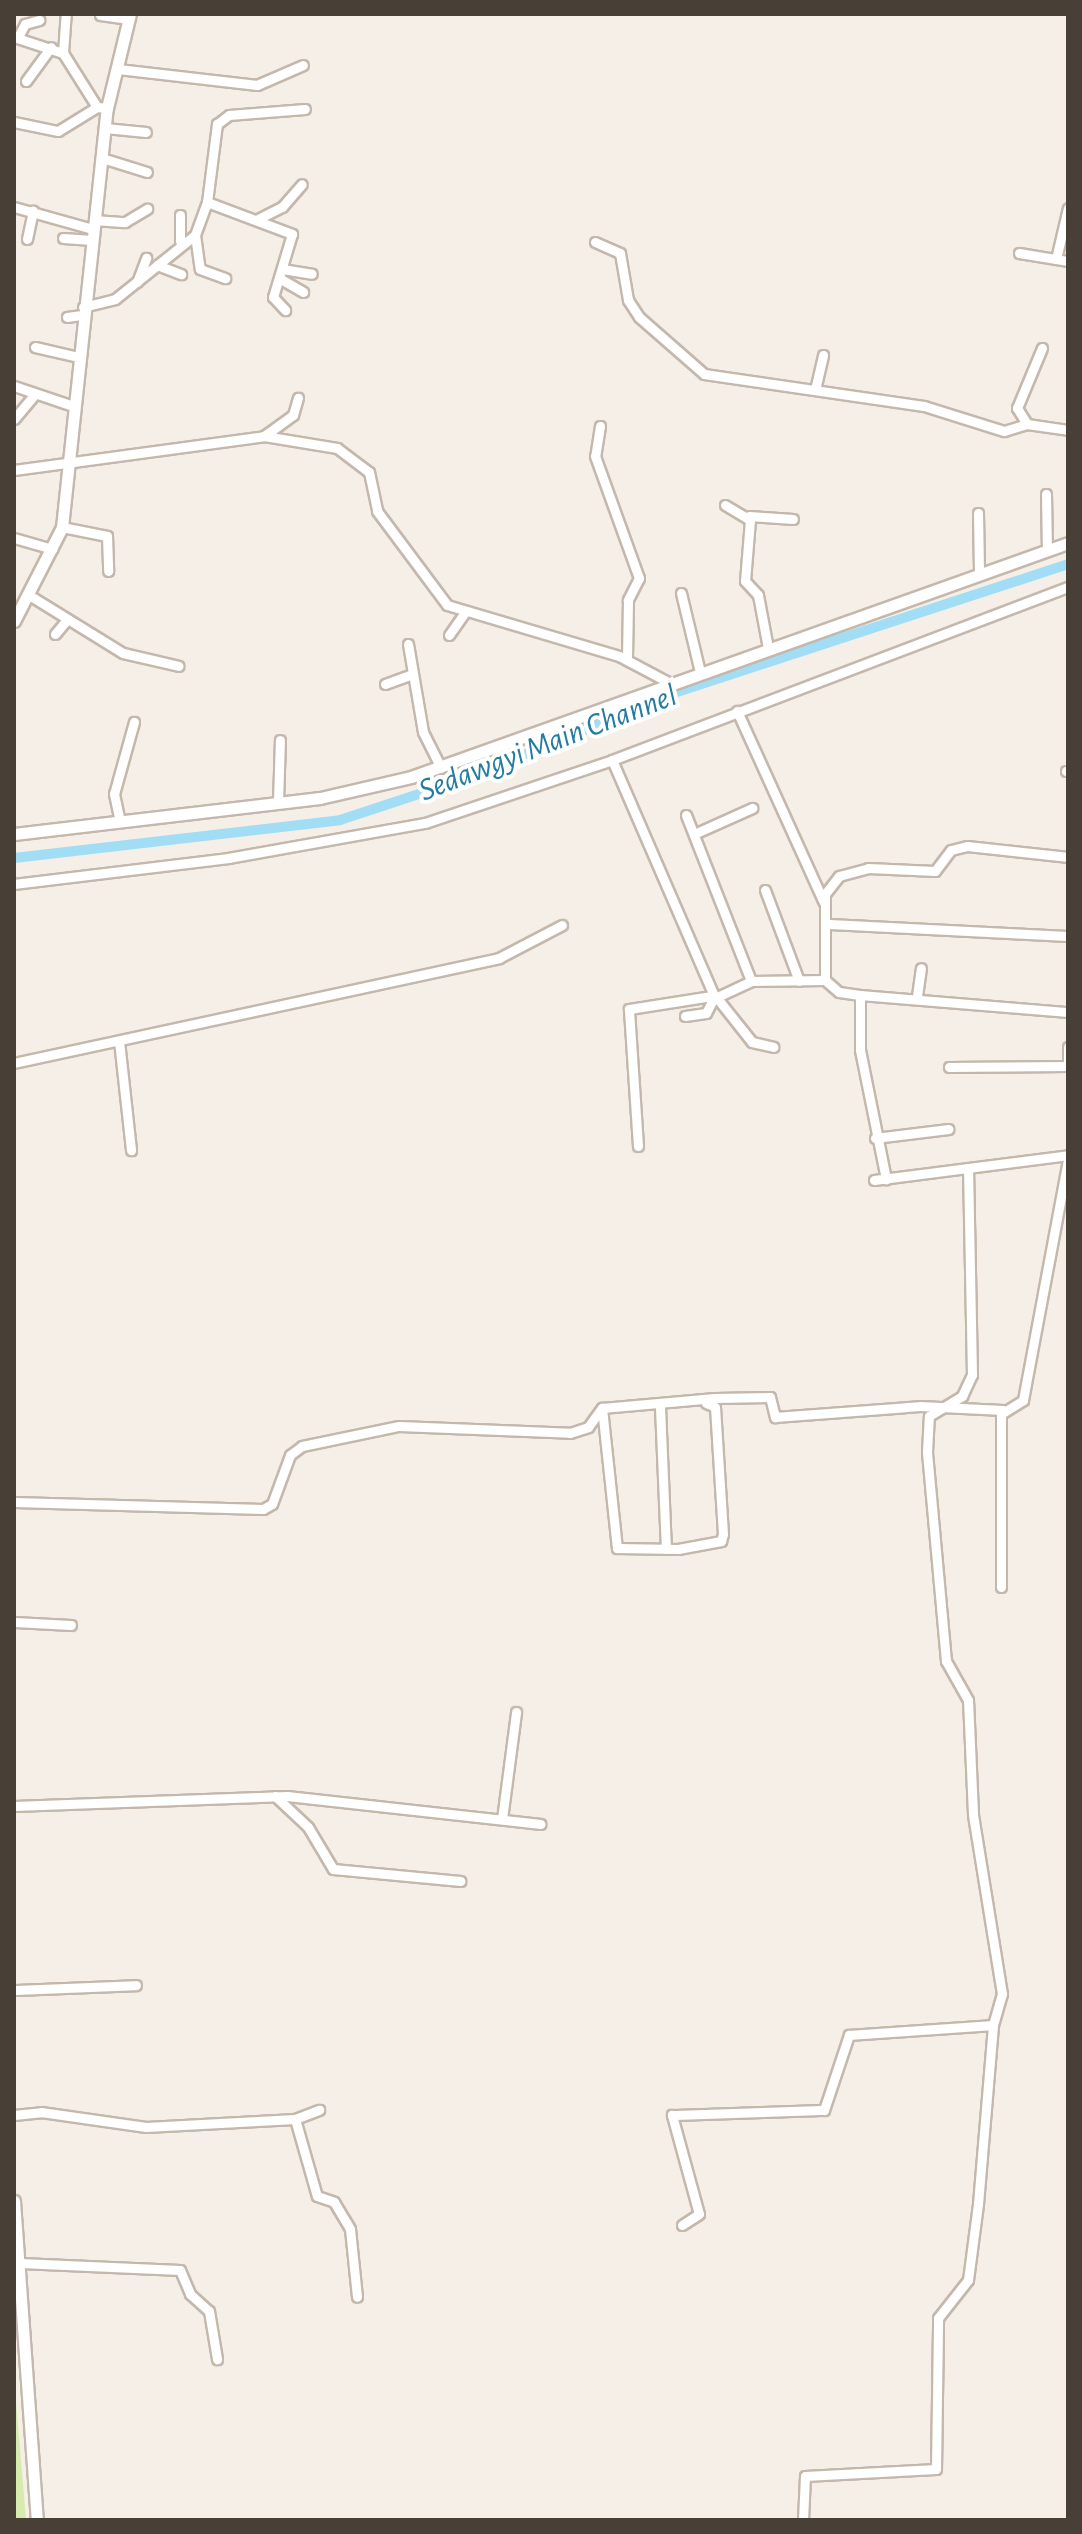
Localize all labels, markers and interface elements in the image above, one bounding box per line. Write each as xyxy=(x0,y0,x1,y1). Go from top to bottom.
water label: Sedawgyi Main Channel xyxy=(414,676,682,810)

